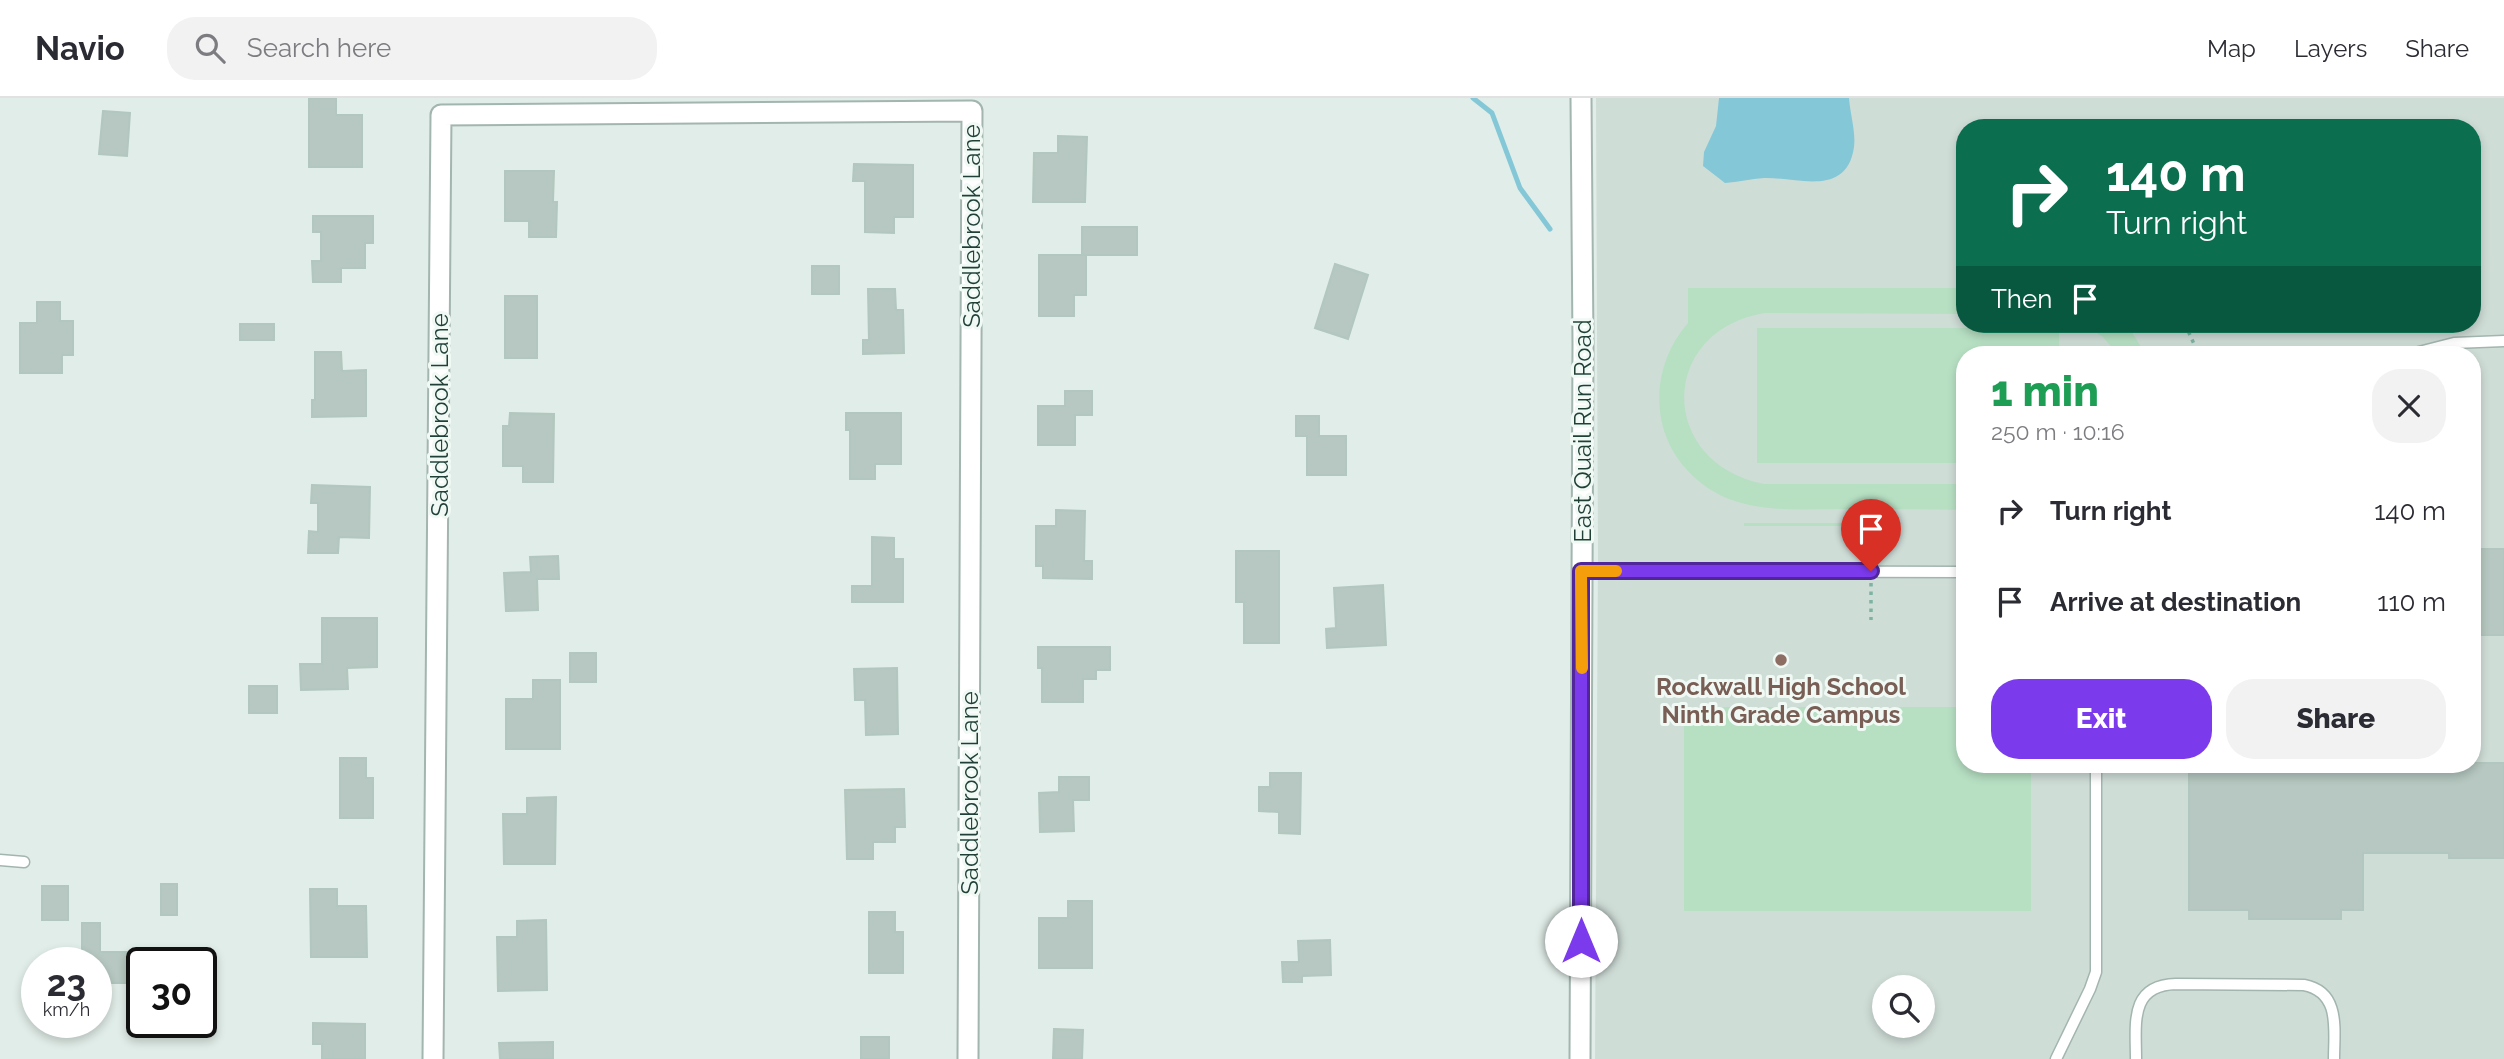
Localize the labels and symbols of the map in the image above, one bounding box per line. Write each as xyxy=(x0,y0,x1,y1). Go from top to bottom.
street label: Saddlebrook Lane xyxy=(957,124,986,328)
street label: Saddlebrook Lane xyxy=(425,313,454,517)
street label: East Quail Run Road xyxy=(1568,319,1597,543)
pin xyxy=(1841,499,1901,571)
marker: Rockwall High School Ninth Grade Campus xyxy=(1773,652,1789,668)
place label: Rockwall High School Ninth Grade Campus xyxy=(1656,672,1906,729)
street label: Saddlebrook Lane xyxy=(955,691,984,895)
position arrow xyxy=(1544,904,1618,978)
speed limit sign: 30 xyxy=(126,947,217,1038)

